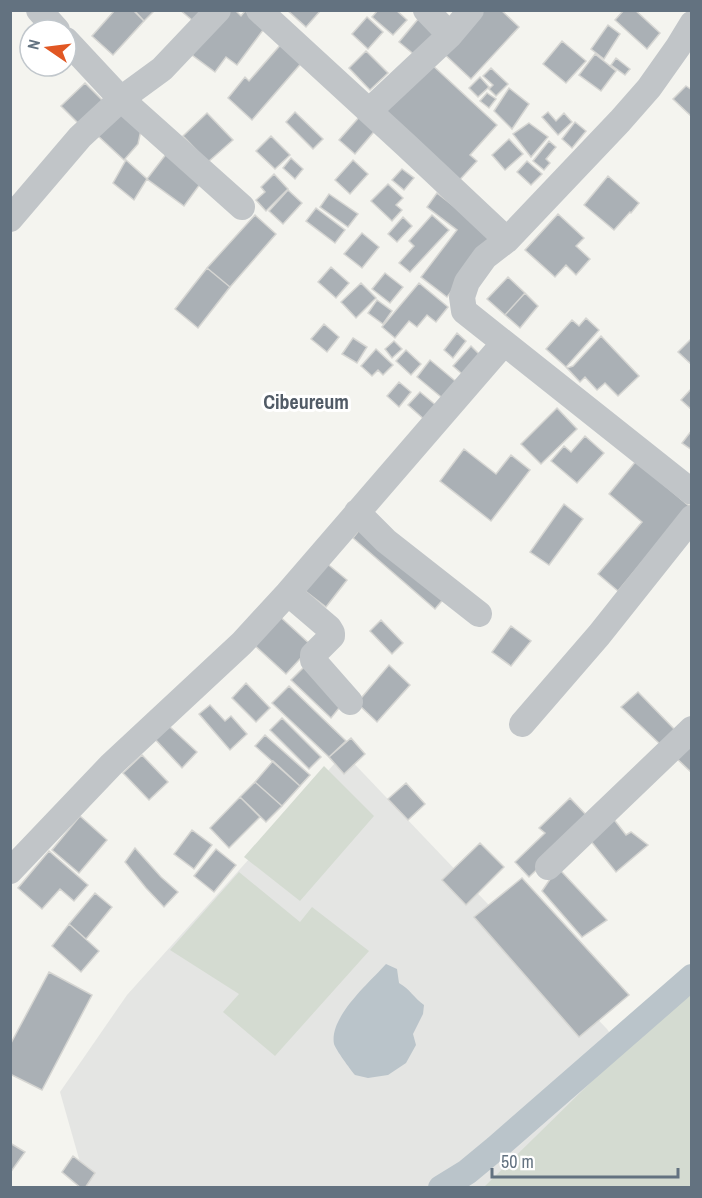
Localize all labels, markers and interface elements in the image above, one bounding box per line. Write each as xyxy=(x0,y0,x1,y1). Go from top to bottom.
north arrow xyxy=(18,18,78,78)
text: N xyxy=(22,37,45,52)
district label: Cibeureum xyxy=(263,388,349,415)
scale bar xyxy=(492,1141,678,1179)
text: 50 m xyxy=(501,1149,534,1174)

